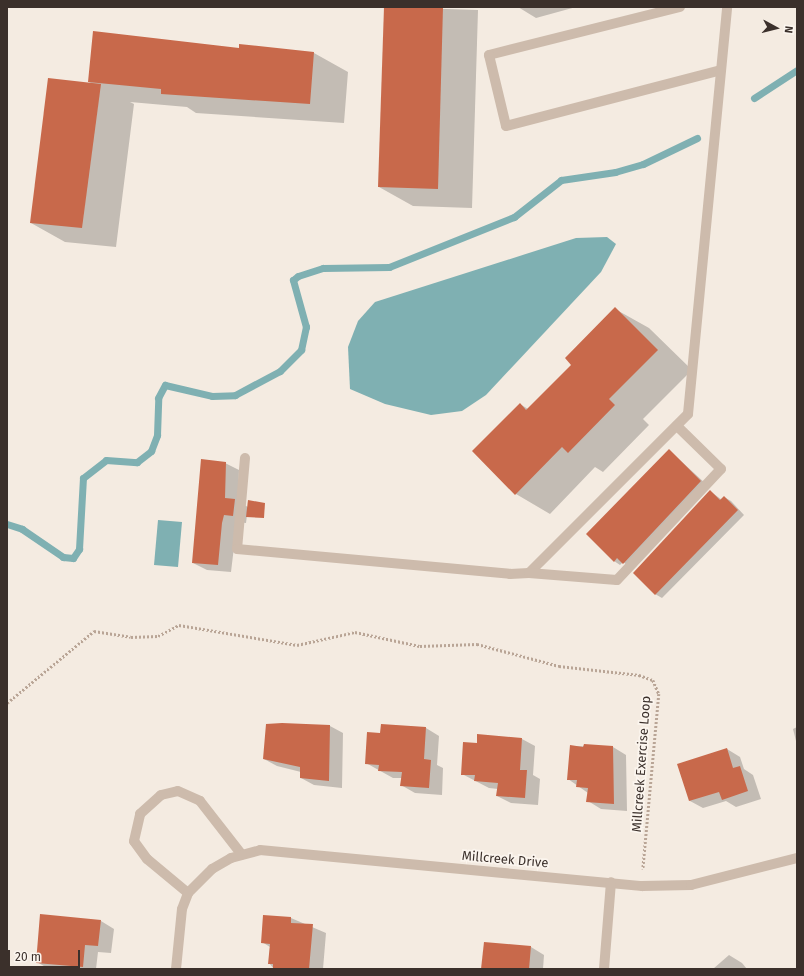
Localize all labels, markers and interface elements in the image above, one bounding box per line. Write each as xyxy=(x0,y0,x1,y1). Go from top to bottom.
north arrow xyxy=(756,8,796,48)
text: N xyxy=(782,25,795,34)
street label: Millcreek Exercise Loop xyxy=(629,695,655,833)
street label: Millcreek Drive xyxy=(461,848,549,872)
scale bar xyxy=(10,942,82,968)
text: 20 m xyxy=(15,950,41,964)

